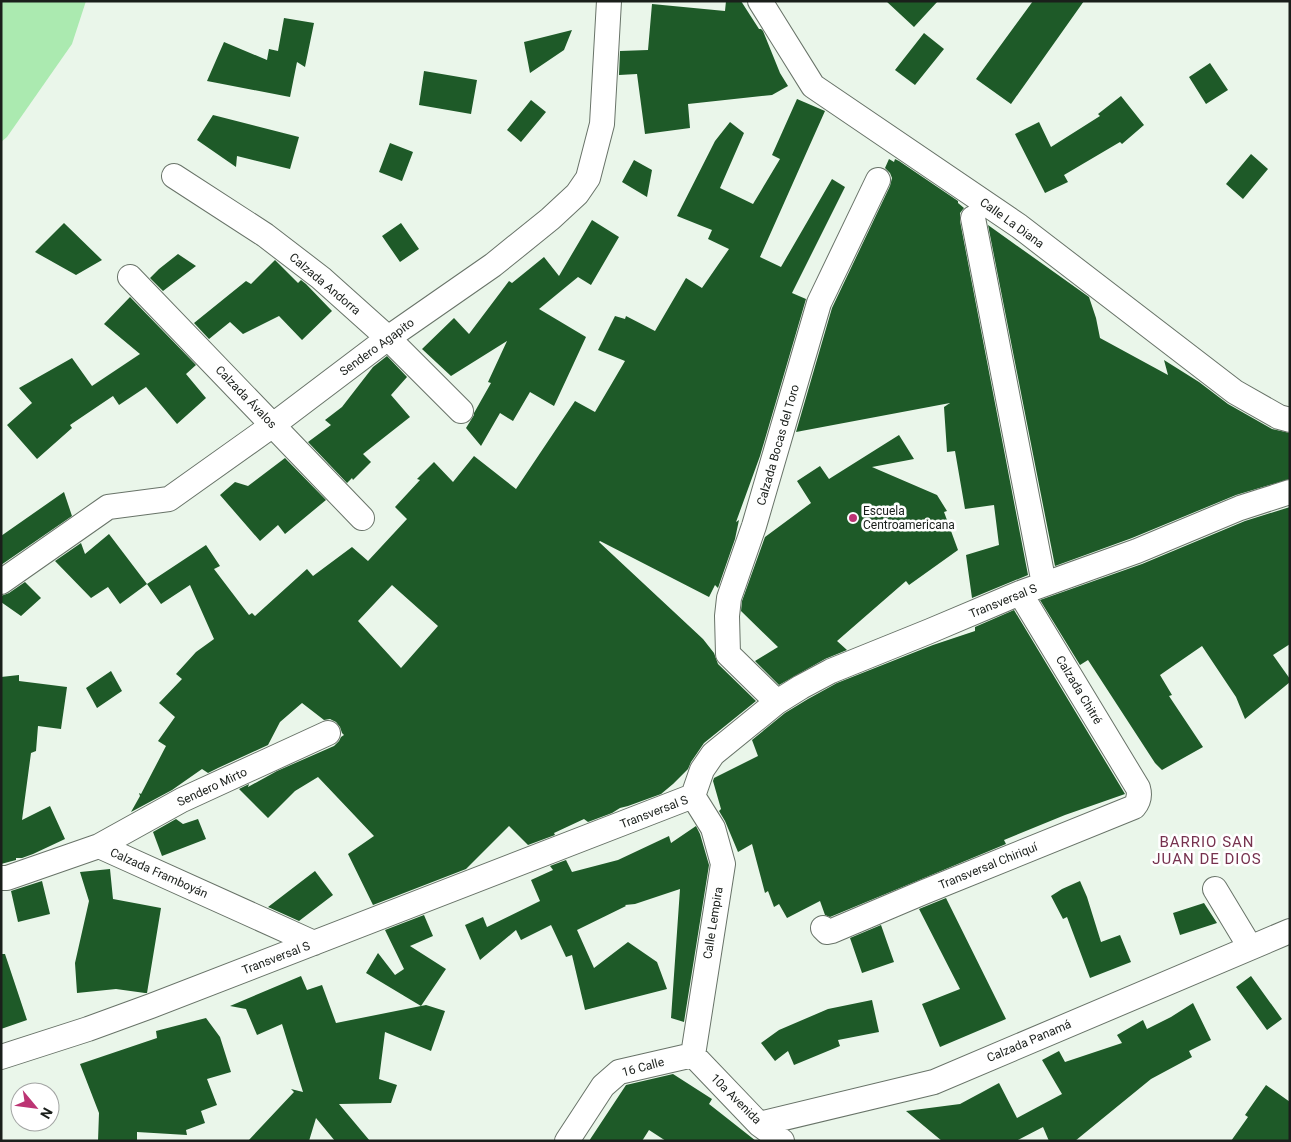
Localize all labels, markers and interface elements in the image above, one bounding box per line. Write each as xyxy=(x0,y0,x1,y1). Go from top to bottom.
street label: Calle La Diana xyxy=(977,195,1047,251)
street label: Calzada Andorra xyxy=(287,250,363,318)
street label: Sendero Agapito xyxy=(337,315,417,379)
street label: Calzada Ávalos xyxy=(213,362,280,431)
street label: Calzada Bocas del Toro xyxy=(754,383,802,507)
place label: Escuela Centroamericana xyxy=(863,504,955,532)
marker: Escuela Centroamericana xyxy=(847,512,859,524)
street label: Transversal S xyxy=(967,581,1039,621)
street label: Calzada Chitré xyxy=(1053,653,1105,727)
street label: Sendero Mirto xyxy=(175,765,249,809)
street label: Transversal S xyxy=(618,793,690,831)
district label: BARRIO SAN JUAN DE DIOS xyxy=(1152,833,1262,868)
street label: Transversal Chiriquí xyxy=(937,839,1040,892)
street label: Calzada Framboyán xyxy=(108,845,210,901)
street label: Calle Lempira xyxy=(700,886,726,960)
street label: Transversal S xyxy=(240,939,312,977)
street label: Calzada Panamá xyxy=(985,1017,1073,1065)
street label: 16 Calle xyxy=(620,1055,666,1079)
street label: 10a Avenida xyxy=(708,1071,764,1127)
north arrow xyxy=(10,1082,60,1132)
text: N xyxy=(37,1105,56,1122)

